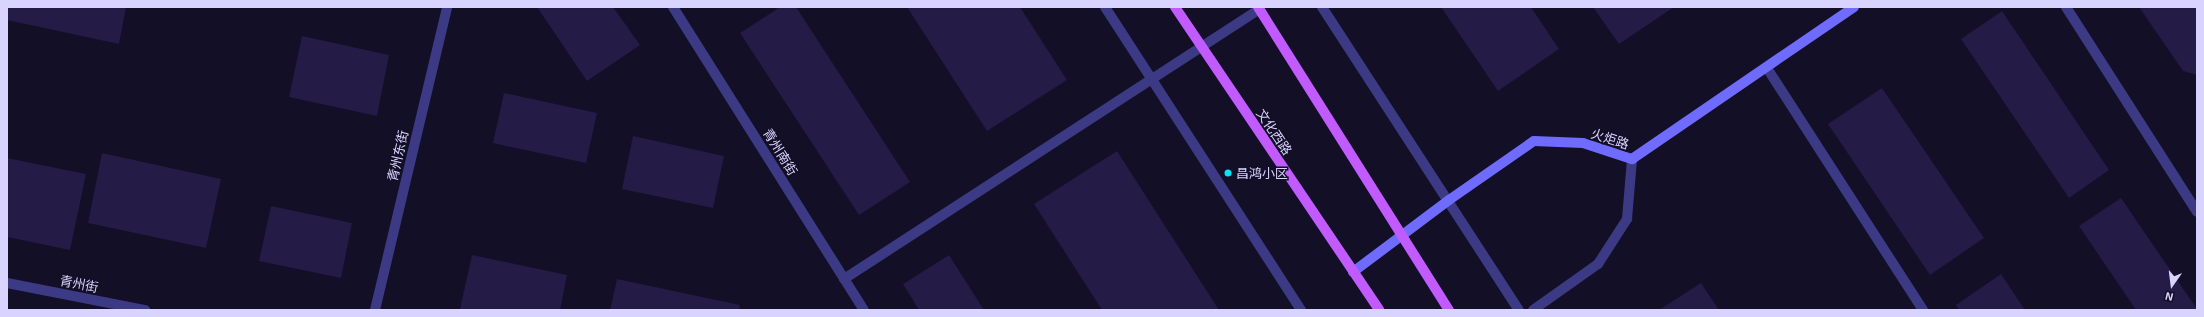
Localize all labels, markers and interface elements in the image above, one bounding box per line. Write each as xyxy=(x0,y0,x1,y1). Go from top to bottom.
street label: 文化西路 xyxy=(1253,106,1295,158)
street label: 青州南街 xyxy=(760,126,800,178)
street label: 火炬路 xyxy=(1589,126,1631,152)
street label: 青州东街 xyxy=(385,129,411,183)
place label: 昌鸿小区 xyxy=(1236,165,1288,181)
marker: 昌鸿小区 xyxy=(1223,168,1233,178)
north arrow xyxy=(2152,265,2192,305)
street label: 青州街 xyxy=(58,273,100,295)
text: N xyxy=(2164,290,2174,304)

